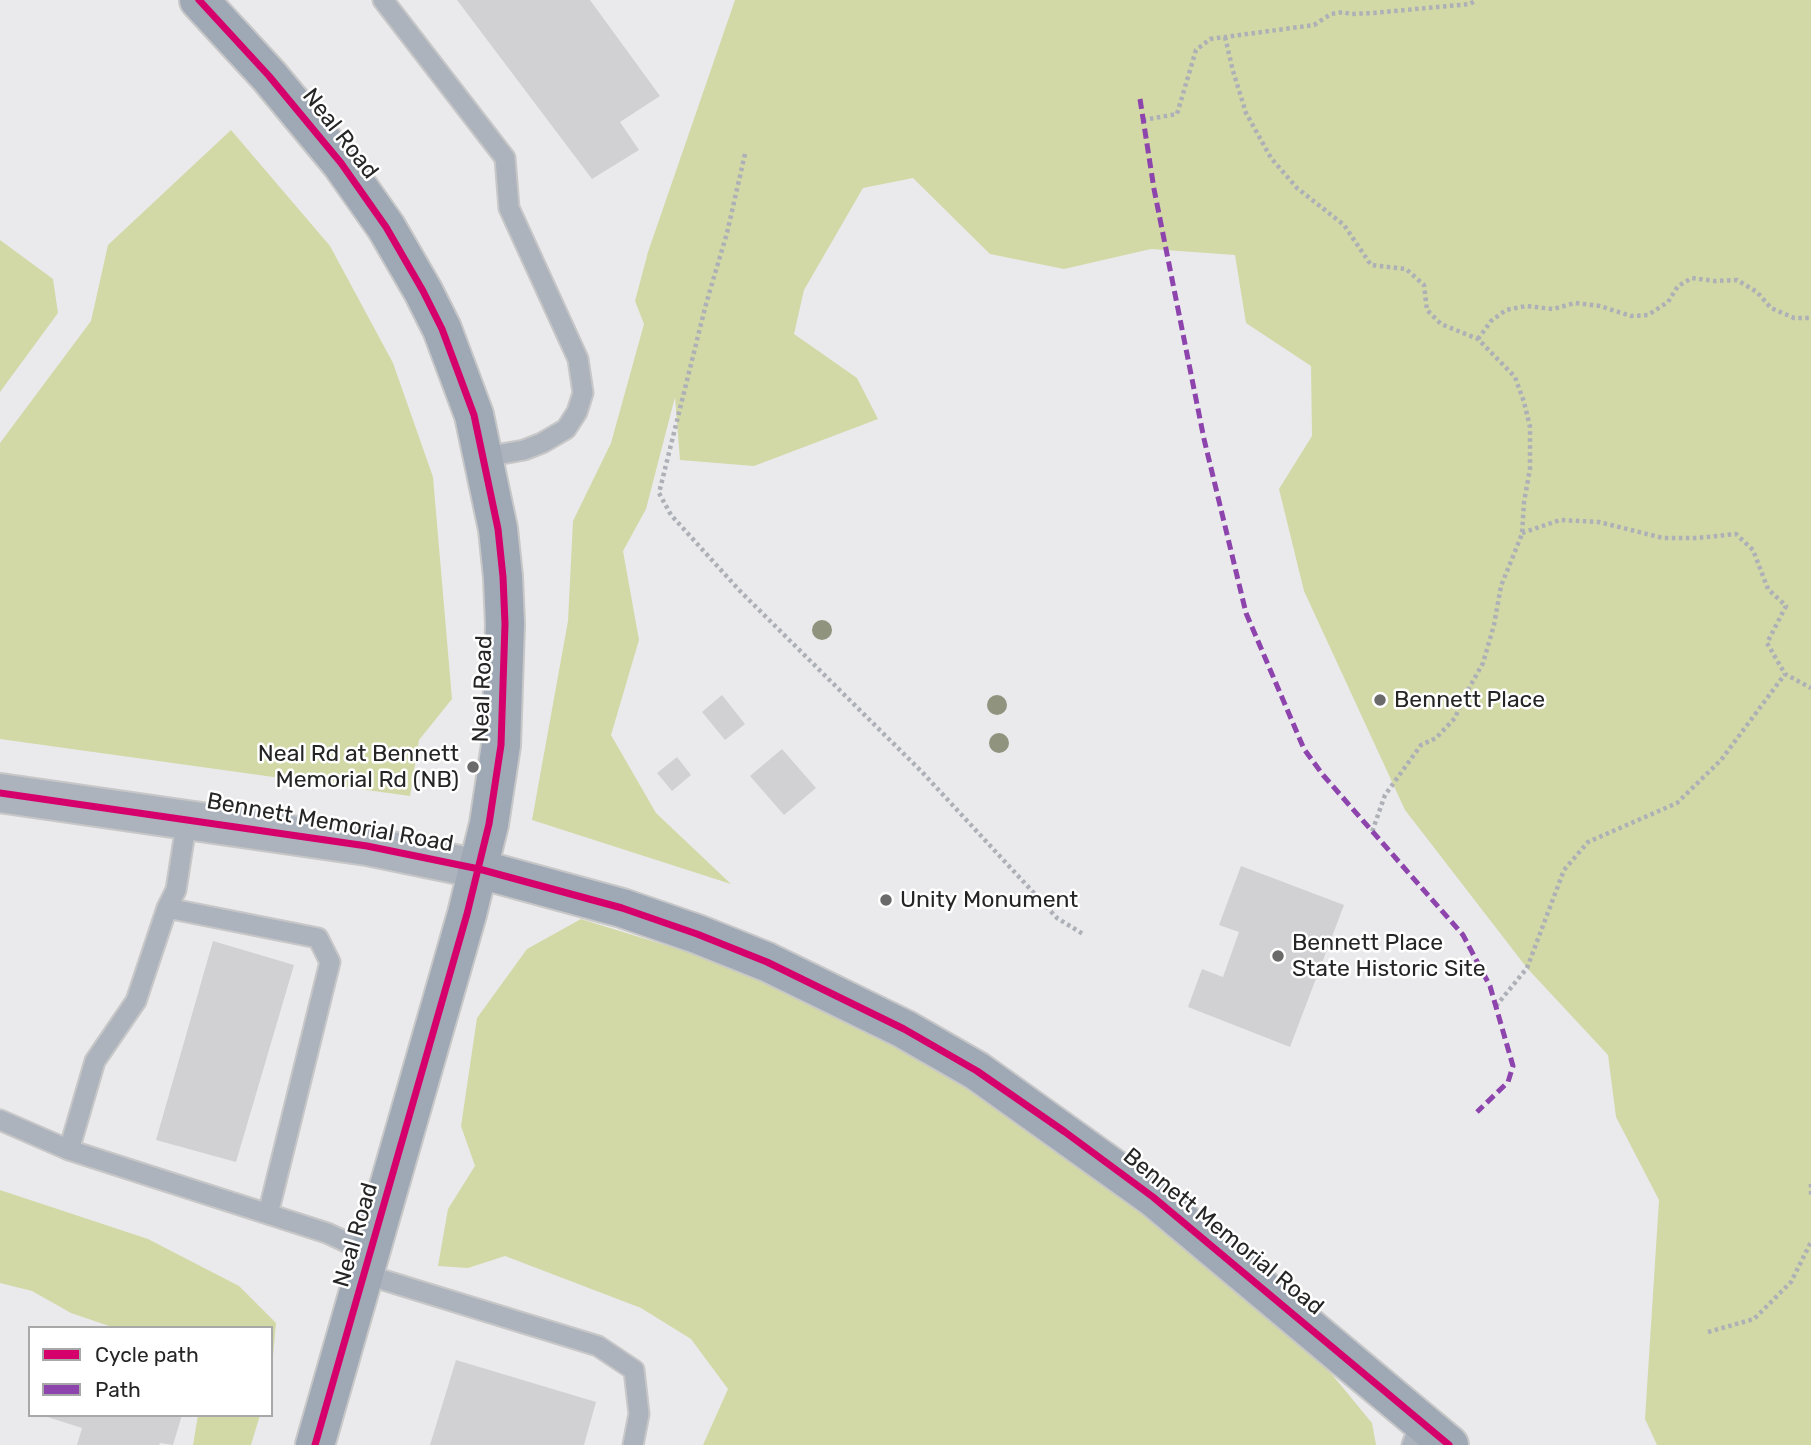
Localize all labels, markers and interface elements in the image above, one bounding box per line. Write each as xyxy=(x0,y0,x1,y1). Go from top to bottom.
street label: Neal Road xyxy=(296,83,384,185)
street label: Neal Road xyxy=(467,635,499,743)
place label: Bennett Place xyxy=(1394,686,1545,714)
marker: Bennett Place xyxy=(1372,692,1388,708)
place label: Neal Rd at Bennett Memorial Rd (NB) xyxy=(258,740,459,794)
marker: Neal Rd at Bennett Memorial Rd (NB) xyxy=(465,759,481,775)
street label: Bennett Memorial Road xyxy=(204,788,456,858)
place label: Unity Monument xyxy=(900,886,1078,914)
marker: Unity Monument xyxy=(878,892,894,908)
place label: Bennett Place State Historic Site xyxy=(1292,929,1486,983)
marker: Bennett Place State Historic Site xyxy=(1270,948,1286,964)
street label: Bennett Memorial Road xyxy=(1117,1143,1329,1321)
street label: Neal Road xyxy=(328,1180,384,1290)
legend xyxy=(28,1326,273,1417)
text: Cycle path xyxy=(95,1342,199,1367)
text: Path xyxy=(95,1377,141,1402)

